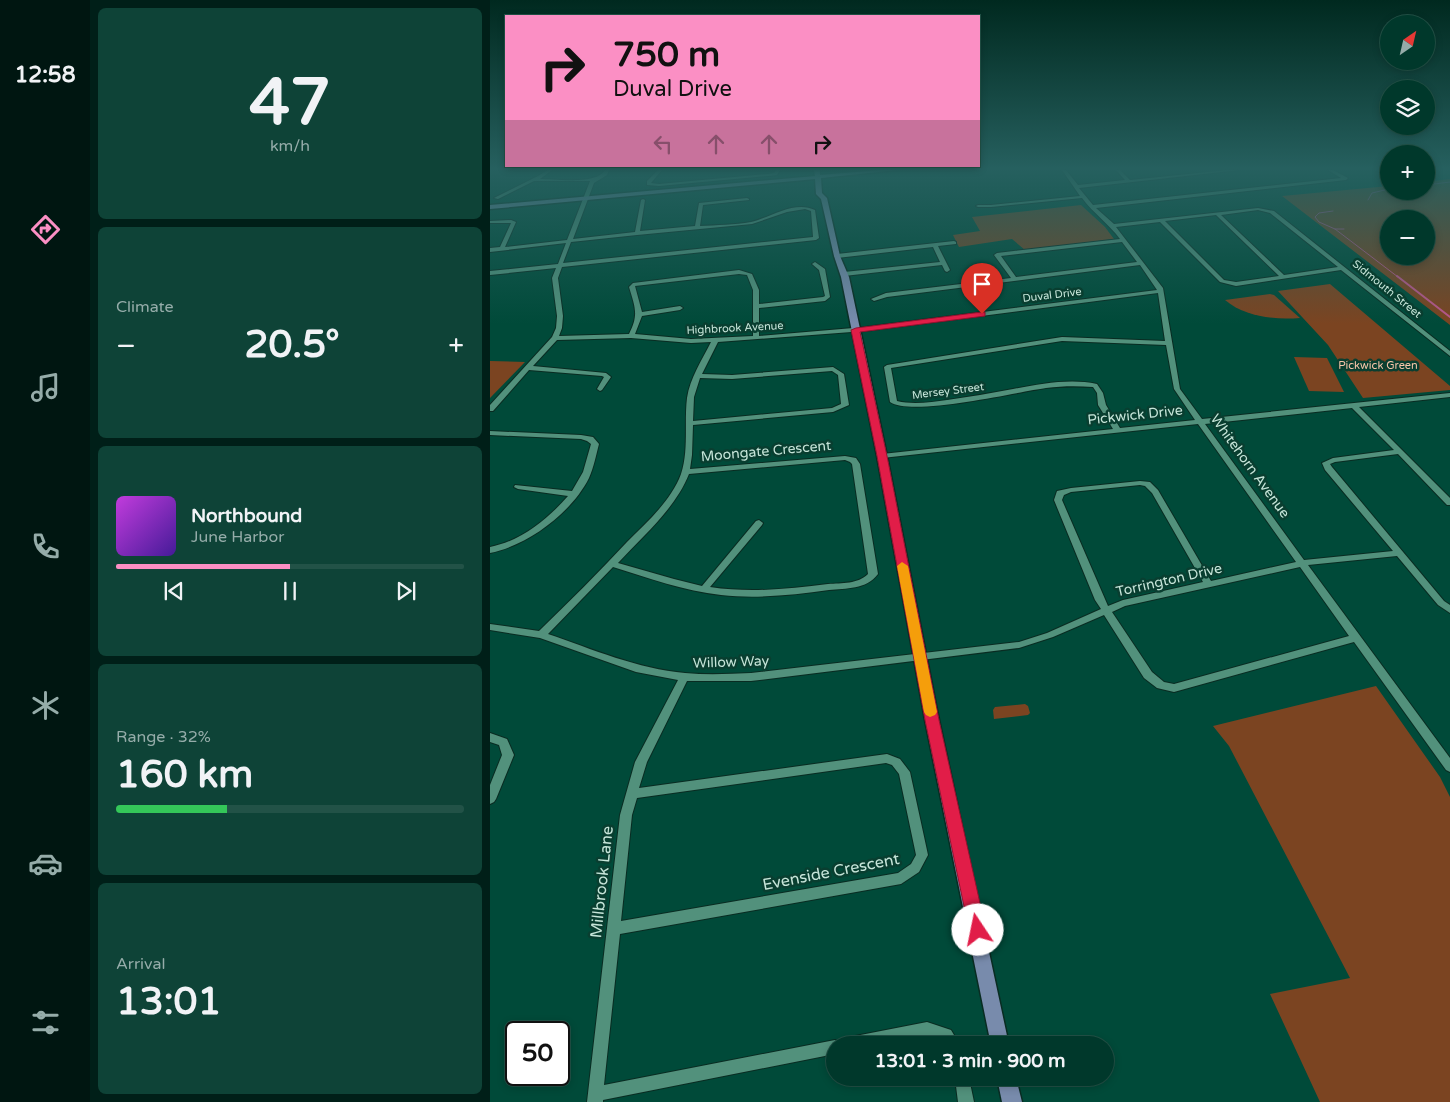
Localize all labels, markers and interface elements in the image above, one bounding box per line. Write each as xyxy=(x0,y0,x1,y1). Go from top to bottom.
north arrow xyxy=(1380,15,1435,70)
map controls xyxy=(1380,15,1435,265)
text: 750 m xyxy=(613,34,720,76)
icon: right xyxy=(530,35,595,100)
text: 12:58 xyxy=(15,62,75,88)
text: 47 xyxy=(249,64,331,143)
text: Duval Drive xyxy=(613,76,732,102)
button: layers xyxy=(1380,80,1435,135)
icon: left xyxy=(649,130,677,158)
icon: ahead xyxy=(702,130,730,158)
icon: ahead xyxy=(755,130,783,158)
icon: right xyxy=(808,130,836,158)
text: km/h xyxy=(270,136,310,156)
button: + xyxy=(1380,145,1435,200)
button: − xyxy=(1380,210,1435,265)
icon: directions xyxy=(28,212,63,247)
street label: Sidmouth Street xyxy=(1350,257,1424,321)
pin xyxy=(961,263,1003,314)
icon: arrive xyxy=(968,270,996,298)
street label: Duval Drive xyxy=(1022,285,1082,305)
text: Climate xyxy=(116,297,174,317)
street label: Highbrook Avenue xyxy=(686,319,784,337)
text: 20.5° xyxy=(245,322,340,368)
text: − xyxy=(116,329,136,363)
text: + xyxy=(448,329,464,363)
park label: Pickwick Green xyxy=(1338,359,1418,372)
icon: music xyxy=(28,370,63,405)
street label: Mersey Street xyxy=(911,380,985,402)
street label: Pickwick Drive xyxy=(1087,402,1184,428)
street label: Whitehorn Avenue xyxy=(1207,411,1293,521)
street label: Moongate Crescent xyxy=(700,437,832,465)
text: Northbound xyxy=(191,505,302,527)
text: June Harbor xyxy=(191,527,284,547)
icon: phone xyxy=(28,529,63,564)
street label: Torrington Drive xyxy=(1114,560,1224,600)
icon: previous xyxy=(160,577,188,605)
icon: pause xyxy=(276,577,304,605)
icon: next xyxy=(392,577,420,605)
street label: Willow Way xyxy=(692,652,770,672)
icon: climate xyxy=(28,688,63,723)
text: Range · 32% xyxy=(116,727,211,747)
text: 160 km xyxy=(116,752,253,798)
street label: Millbrook Lane xyxy=(586,825,618,939)
icon: car xyxy=(28,846,63,881)
street label: Evenside Crescent xyxy=(761,849,901,895)
position arrow xyxy=(951,903,1003,955)
text: Arrival xyxy=(116,954,165,974)
text: 13:01 xyxy=(116,979,221,1025)
icon: filters xyxy=(28,1005,63,1040)
speed limit sign: 50 xyxy=(505,1021,570,1086)
text: 13:01 · 3 min · 900 m xyxy=(874,1050,1066,1072)

